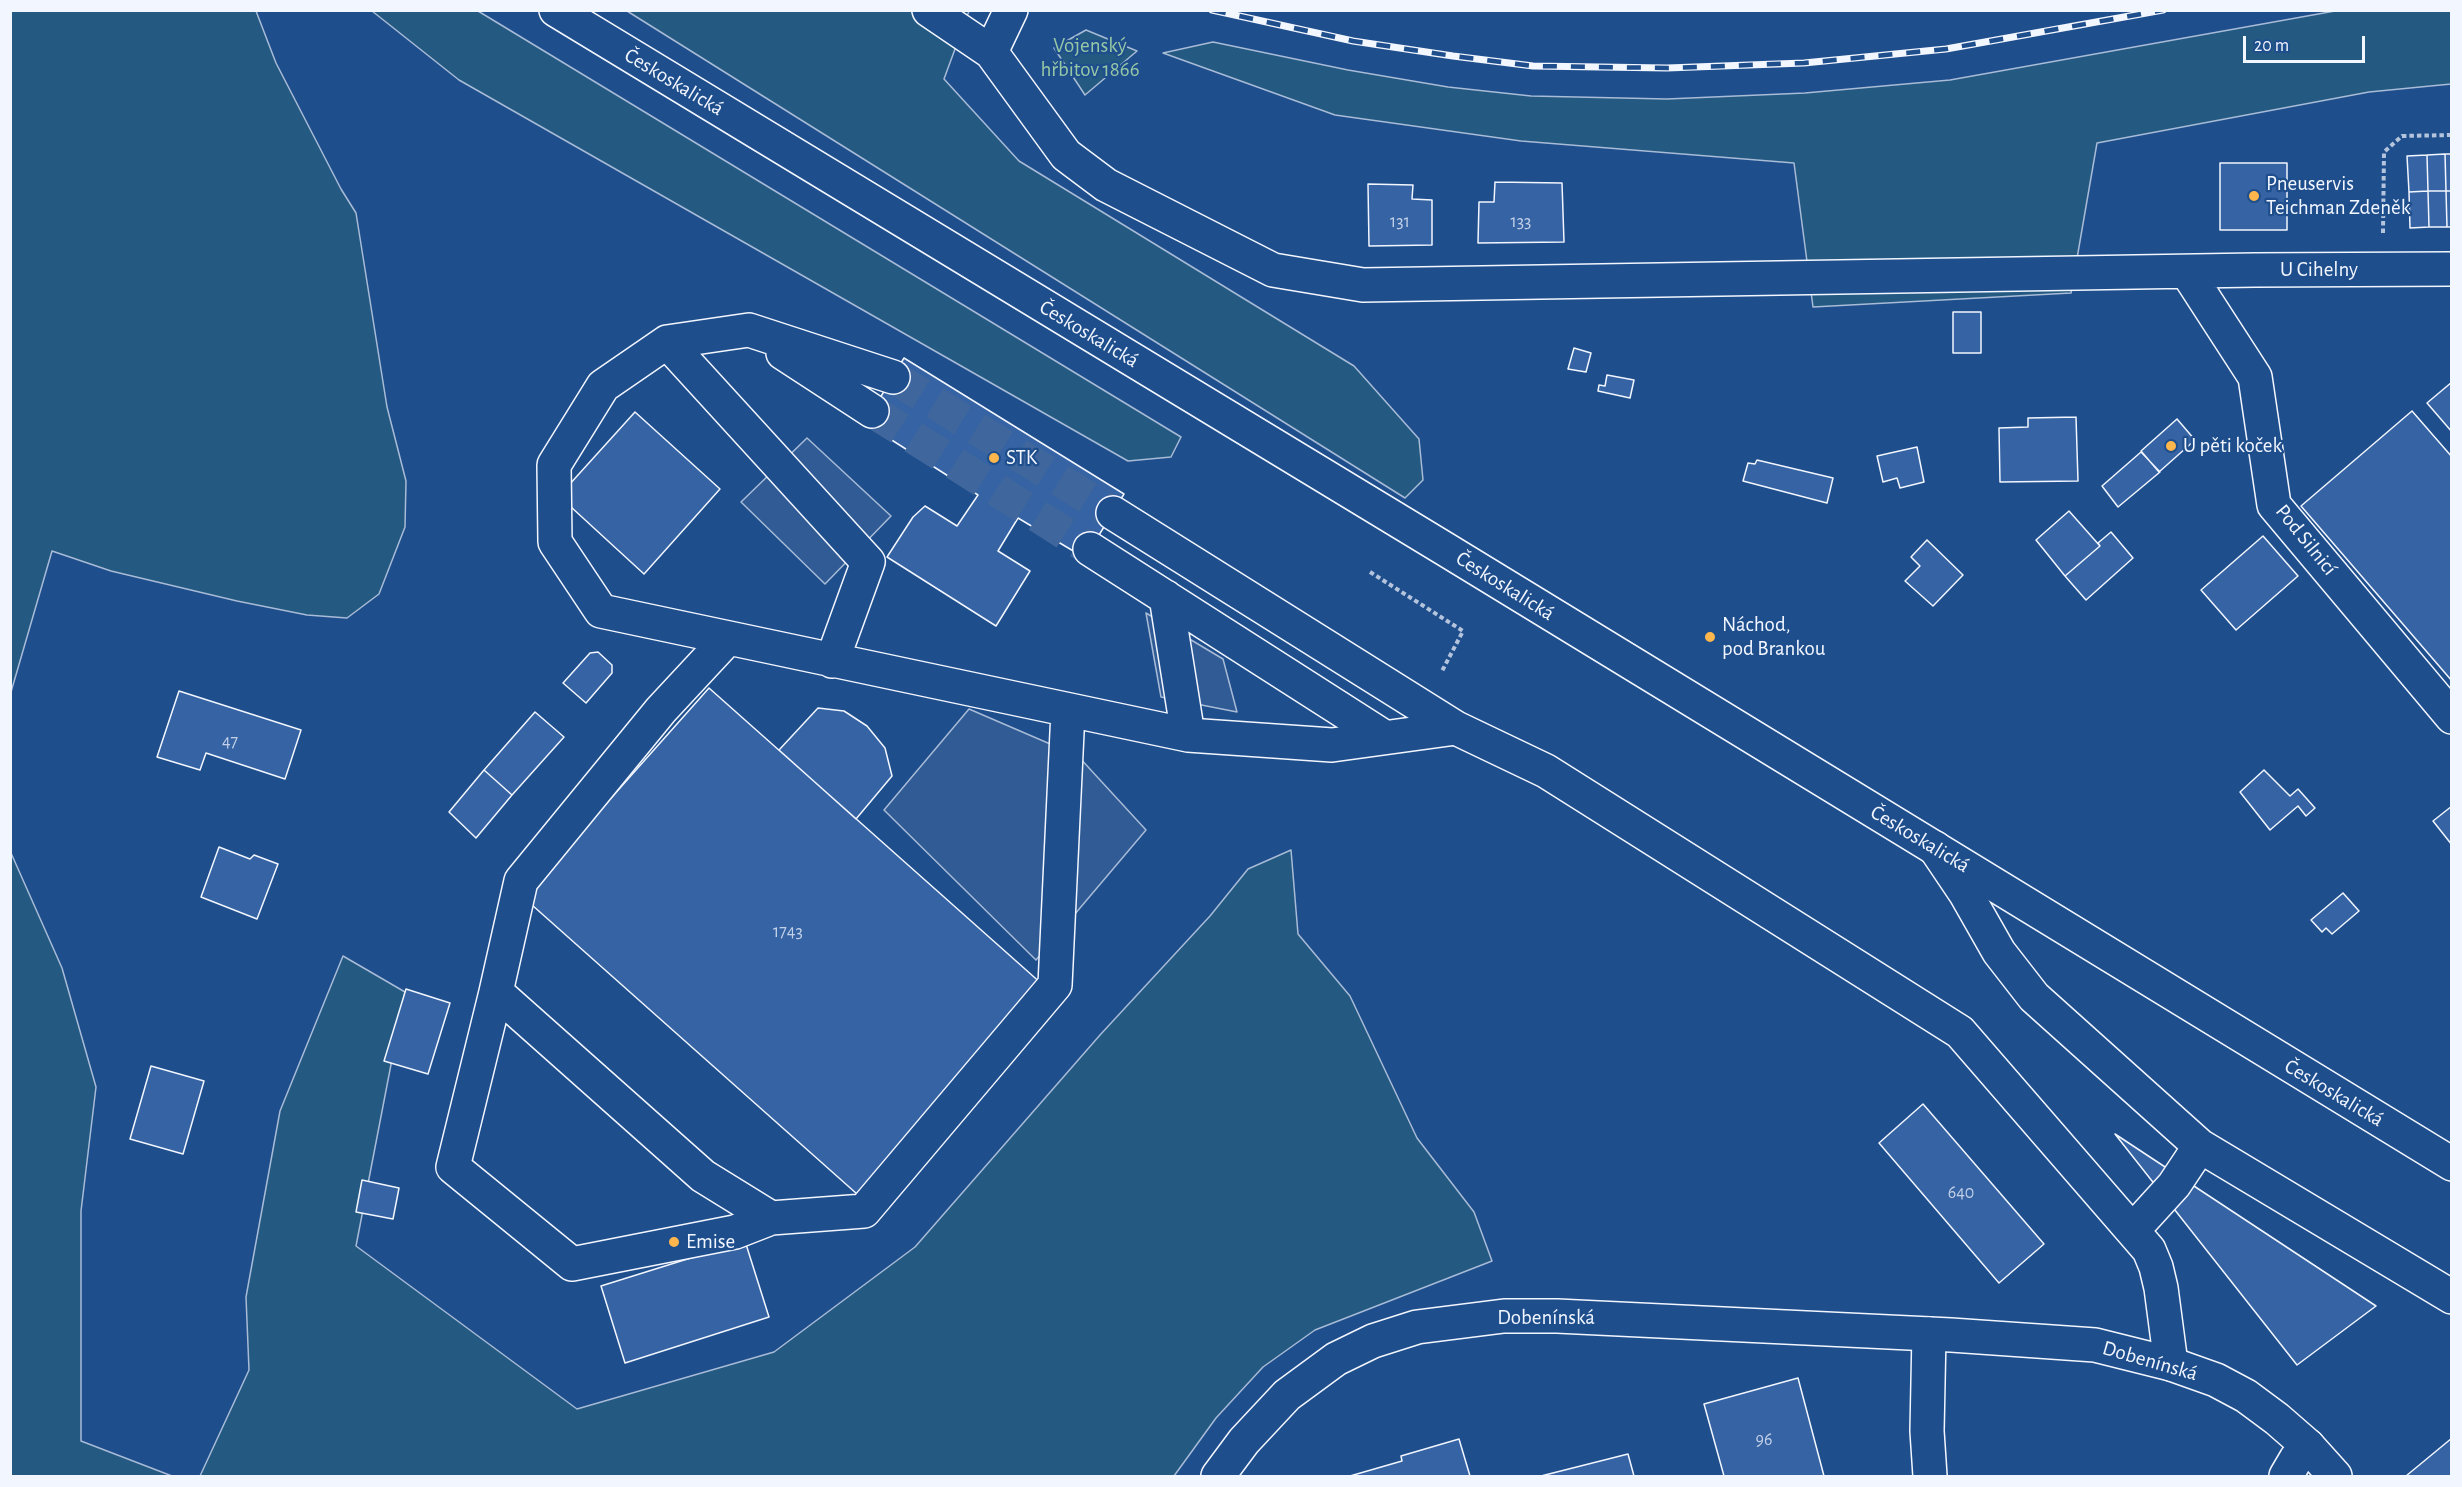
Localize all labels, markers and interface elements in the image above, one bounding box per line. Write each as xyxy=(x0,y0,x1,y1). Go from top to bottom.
scale bar xyxy=(2246,24,2368,62)
park label: Vojenský hřbitov 1866 xyxy=(1040,33,1140,83)
text: 20 m xyxy=(2254,37,2289,55)
street label: Českoskalická xyxy=(620,43,728,121)
place label: Pneuservis Teichman Zdeněk xyxy=(2266,171,2410,221)
marker: Pneuservis Teichman Zdeněk xyxy=(2247,189,2261,203)
house number: 131 xyxy=(1390,211,1410,233)
house number: 133 xyxy=(1510,211,1532,233)
street label: U Cihelny xyxy=(2280,257,2358,283)
street label: Českoskalická xyxy=(1035,295,1143,373)
place label: U pěti koček xyxy=(2183,433,2282,459)
marker: U pěti koček xyxy=(2164,439,2178,453)
place label: STK xyxy=(1006,445,1037,471)
marker: STK xyxy=(987,451,1001,465)
street label: Pod Silnicí xyxy=(2270,499,2342,581)
street label: Českoskalická xyxy=(1451,546,1559,626)
place label: Náchod, pod Brankou xyxy=(1722,612,1826,662)
marker: Náchod, pod Brankou xyxy=(1703,630,1717,644)
house number: 47 xyxy=(222,731,238,753)
street label: Českoskalická xyxy=(1866,800,1974,878)
house number: 1743 xyxy=(773,921,803,943)
street label: Českoskalická xyxy=(2280,1054,2388,1132)
house number: 640 xyxy=(1948,1182,1974,1204)
place label: Emise xyxy=(686,1229,735,1255)
marker: Emise xyxy=(667,1235,681,1249)
street label: Dobenínská xyxy=(1497,1305,1595,1331)
street label: Dobenínská xyxy=(2100,1335,2200,1387)
house number: 96 xyxy=(1756,1429,1772,1451)

